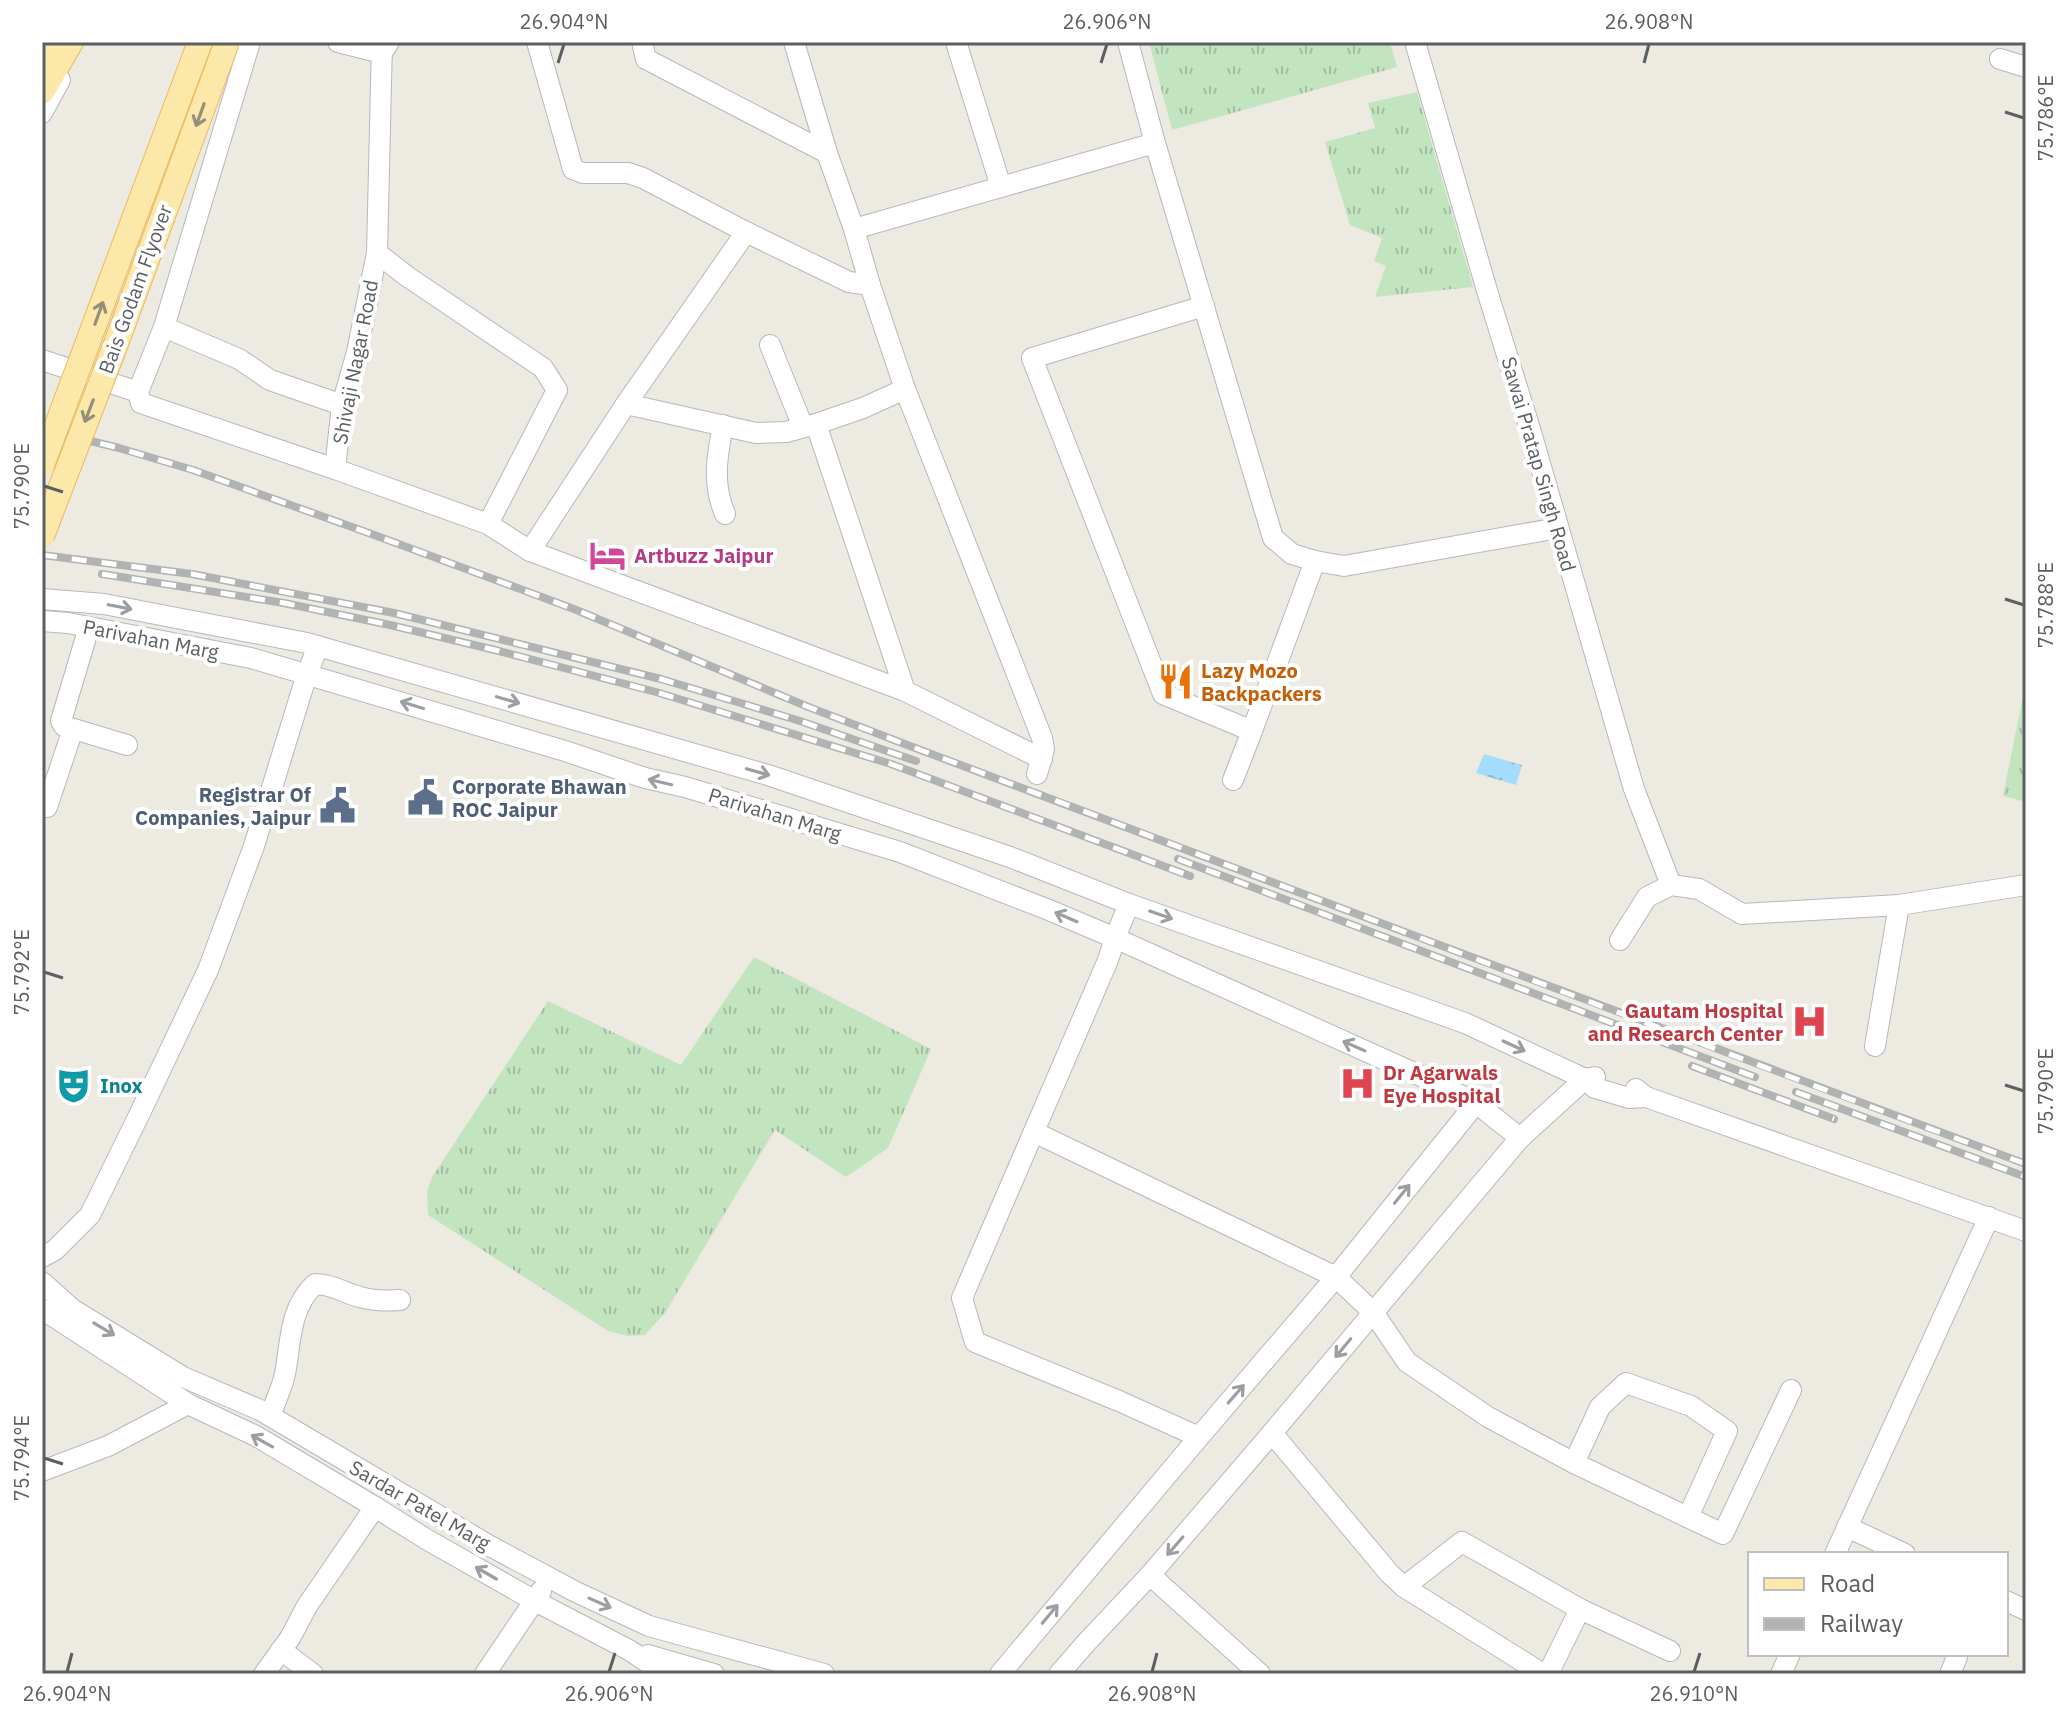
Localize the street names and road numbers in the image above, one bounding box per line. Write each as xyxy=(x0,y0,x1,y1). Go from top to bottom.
street label: Bais Godam Flyover xyxy=(92,201,178,377)
street label: Shivaji Nagar Road xyxy=(326,277,384,447)
street label: Sawai Pratap Singh Road xyxy=(1495,353,1583,575)
street label: Parivahan Marg xyxy=(81,613,222,665)
street label: Parivahan Marg xyxy=(705,781,845,847)
street label: Sardar Patel Marg xyxy=(344,1454,496,1557)

